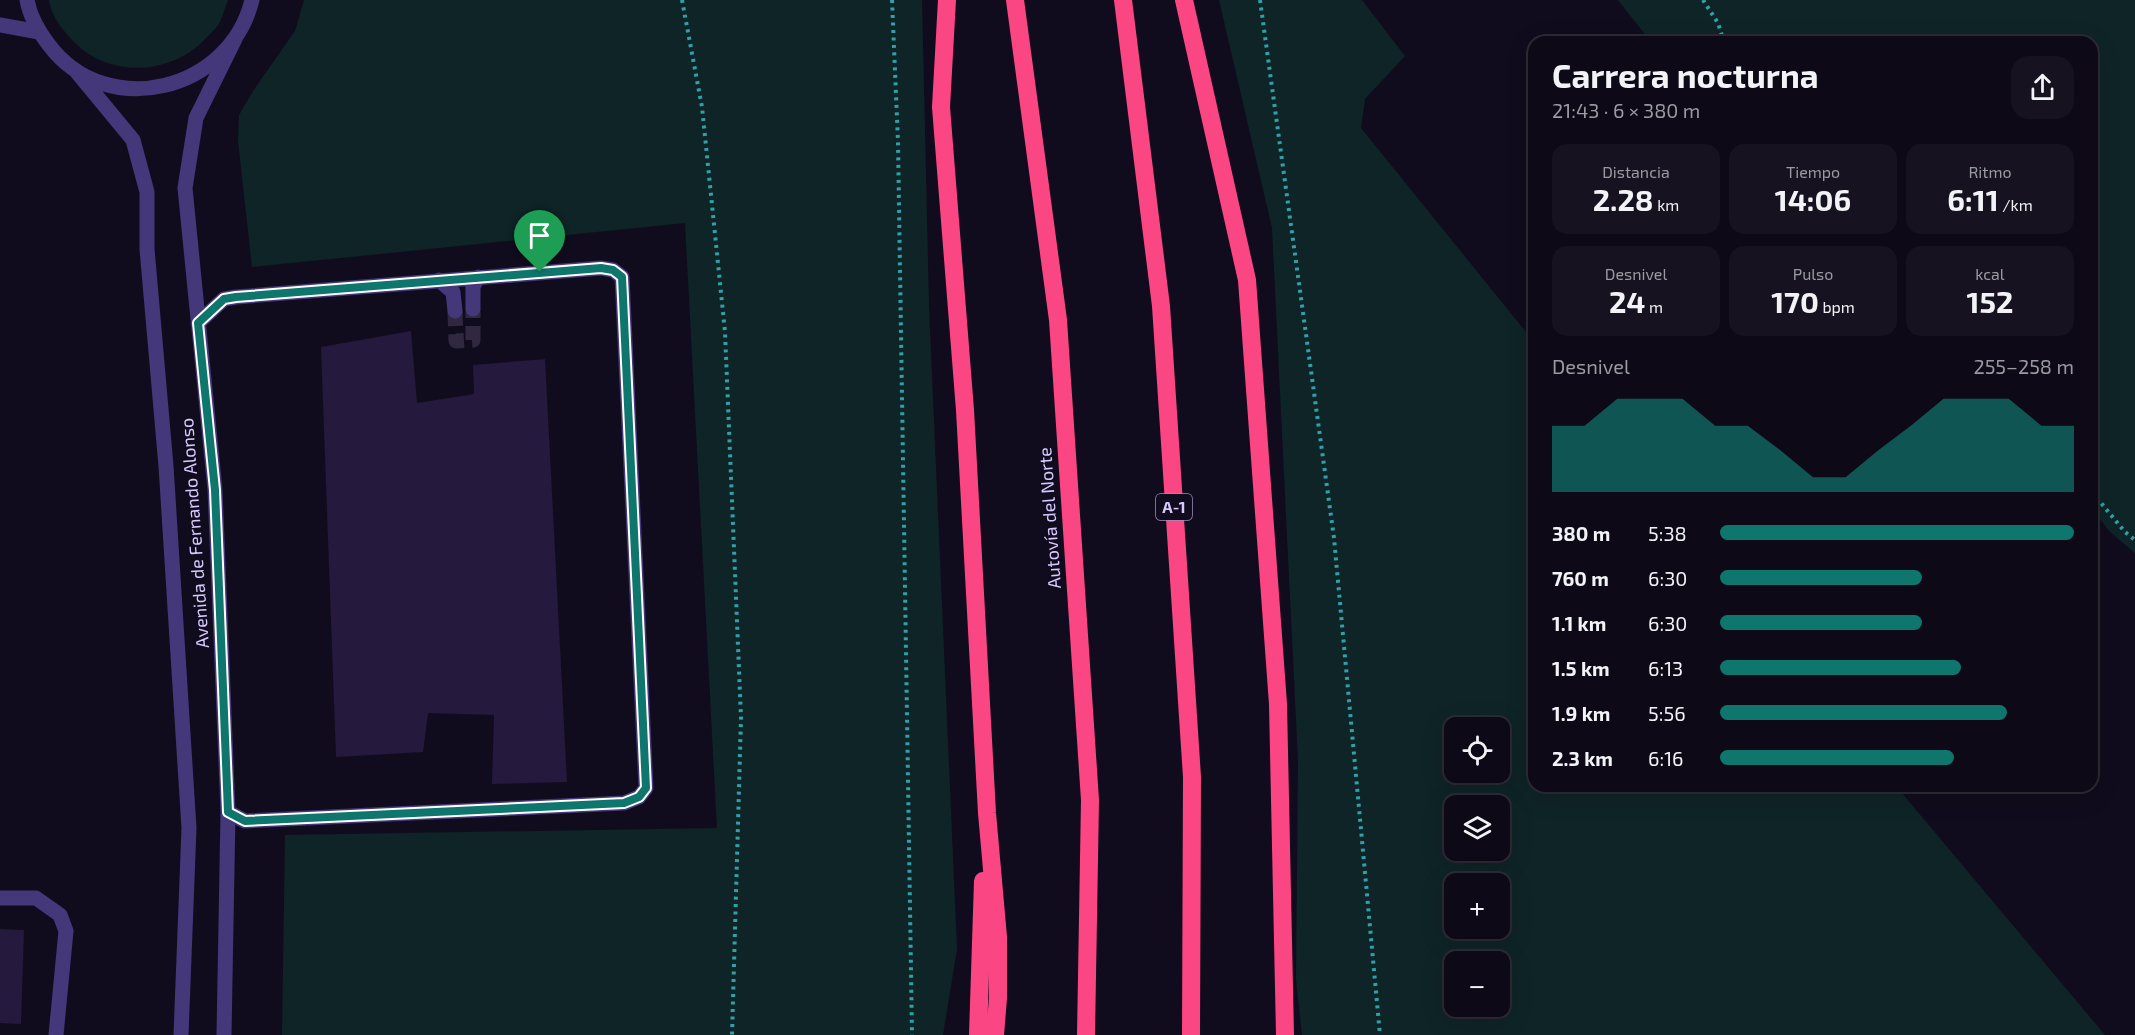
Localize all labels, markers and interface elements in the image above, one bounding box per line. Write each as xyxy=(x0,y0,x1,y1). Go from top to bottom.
text: Carrera nocturna xyxy=(1552,55,1819,95)
button: share xyxy=(2011,56,2074,119)
text: 21:43 · 6 × 380 m xyxy=(1552,98,1700,122)
text: Distancia xyxy=(1602,162,1670,181)
text: Tiempo xyxy=(1786,162,1840,181)
text: Ritmo xyxy=(1968,162,2012,181)
text: 2.28 xyxy=(1593,181,1654,217)
text: 14:06 xyxy=(1775,181,1851,217)
text: 6:11 xyxy=(1947,181,1999,217)
text: km xyxy=(1654,195,1679,214)
text: /km xyxy=(1999,195,2033,214)
pin xyxy=(514,210,565,272)
icon: arrive xyxy=(523,219,556,252)
text: Desnivel xyxy=(1605,264,1667,283)
text: Pulso xyxy=(1793,264,1833,283)
text: kcal xyxy=(1975,264,2005,283)
text: 24 xyxy=(1609,283,1645,319)
text: 170 xyxy=(1771,283,1819,319)
text: 152 xyxy=(1967,283,2013,319)
text: m xyxy=(1645,297,1663,316)
text: bpm xyxy=(1819,297,1855,316)
text: Desnivel xyxy=(1552,354,1630,378)
text: 255–258 m xyxy=(1973,354,2074,378)
street label: Avenida de Fernando Alonso xyxy=(175,417,213,649)
street label: Autovía del Norte xyxy=(1033,447,1065,590)
road number: A-1 xyxy=(1156,494,1192,520)
text: 380 m xyxy=(1552,521,1610,545)
text: 5:38 xyxy=(1648,521,1687,545)
text: 760 m xyxy=(1552,566,1609,590)
text: 6:30 xyxy=(1648,566,1687,590)
text: 1.1 km xyxy=(1552,611,1606,635)
text: 6:30 xyxy=(1648,611,1687,635)
text: 1.5 km xyxy=(1552,656,1610,680)
text: 6:13 xyxy=(1648,656,1683,680)
text: 1.9 km xyxy=(1552,701,1610,725)
text: 5:56 xyxy=(1648,701,1686,725)
map controls xyxy=(1444,717,1510,1017)
button: locate xyxy=(1444,717,1510,783)
text: 2.3 km xyxy=(1552,746,1613,770)
text: 6:16 xyxy=(1648,746,1684,770)
button: layers xyxy=(1444,795,1510,861)
button: + xyxy=(1444,873,1510,939)
button: − xyxy=(1444,951,1510,1017)

